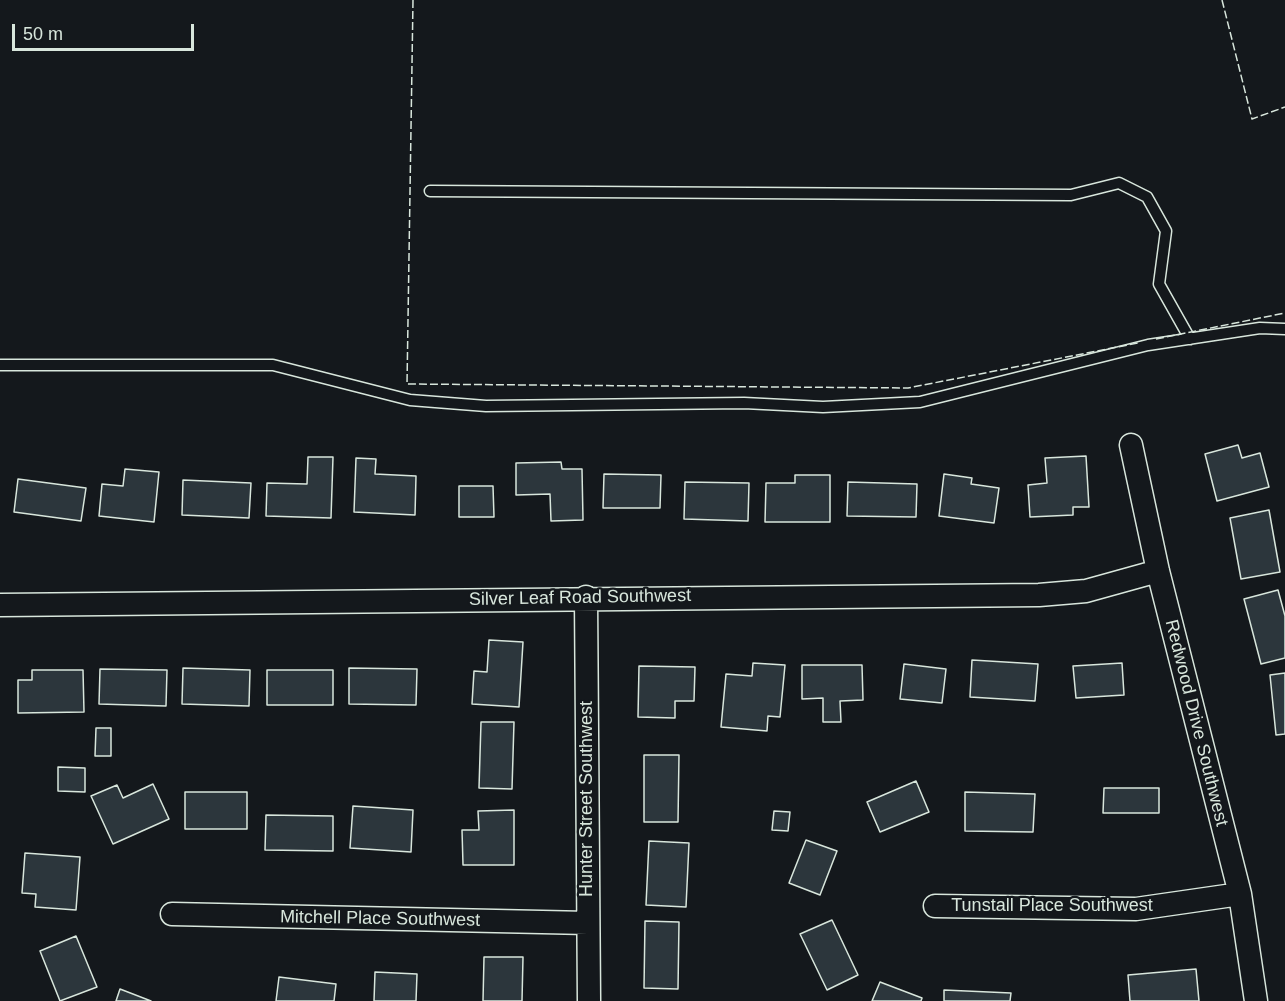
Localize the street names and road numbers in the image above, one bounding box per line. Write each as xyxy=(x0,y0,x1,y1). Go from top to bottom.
street label: Silver Leaf Road Southwest xyxy=(469,585,691,611)
street label: Redwood Drive Southwest xyxy=(1160,617,1232,829)
street label: Hunter Street Southwest xyxy=(576,701,598,897)
street label: Tunstall Place Southwest xyxy=(951,895,1153,917)
street label: Mitchell Place Southwest xyxy=(280,906,480,932)

